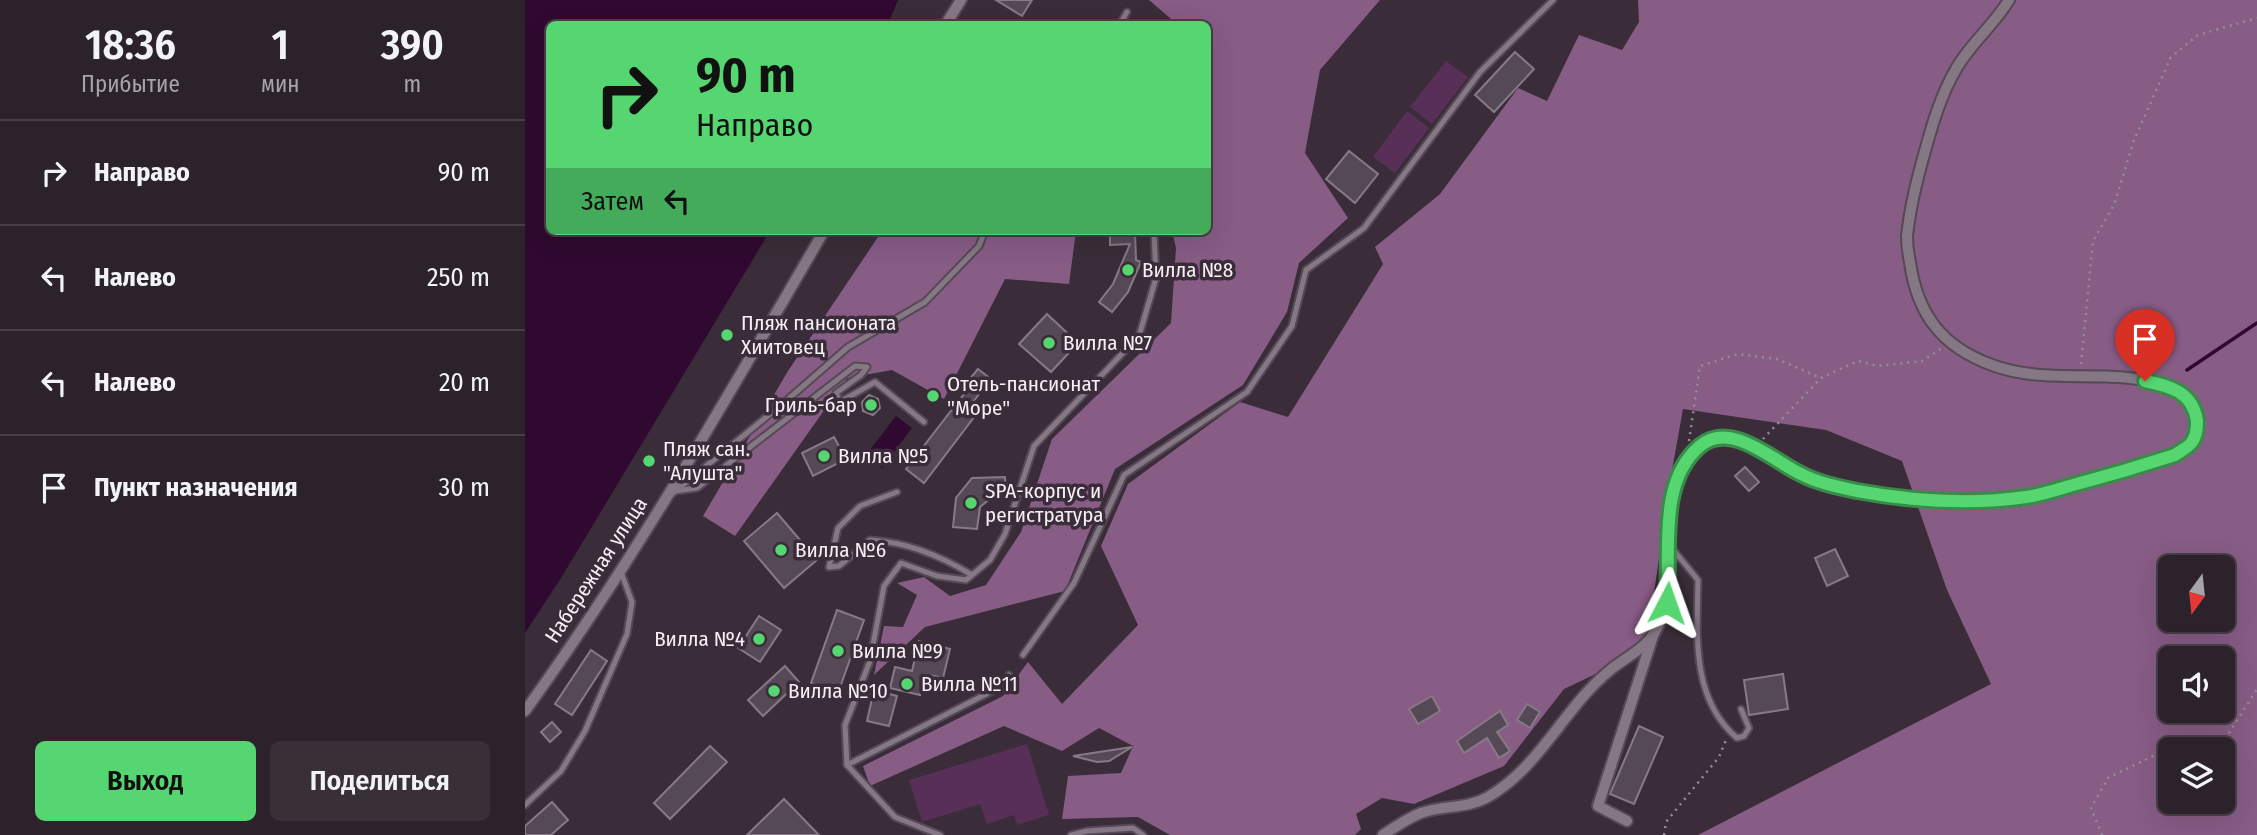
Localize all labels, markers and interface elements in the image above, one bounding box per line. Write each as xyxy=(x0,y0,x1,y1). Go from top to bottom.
text: 18:36 xyxy=(85,20,176,70)
text: 1 xyxy=(272,20,289,70)
text: 390 xyxy=(381,20,444,70)
text: 90 m xyxy=(696,46,796,105)
icon: right xyxy=(581,49,672,140)
text: Прибытие xyxy=(81,70,180,98)
text: мин xyxy=(261,70,300,98)
text: m xyxy=(403,70,421,98)
text: Направо xyxy=(696,106,813,144)
icon: right xyxy=(35,154,73,192)
text: Направо xyxy=(94,157,190,188)
text: 90 m xyxy=(438,157,490,188)
icon: left xyxy=(658,182,696,220)
text: Затем xyxy=(581,186,644,217)
place label: Вилла №8 xyxy=(1142,257,1233,283)
icon: left xyxy=(35,259,73,297)
text: Налево xyxy=(94,262,176,293)
text: 250 m xyxy=(427,262,490,293)
marker: Вилла №8 xyxy=(1120,262,1136,278)
pin xyxy=(2115,309,2175,381)
place label: Пляж пансионата Хиитовец xyxy=(741,310,896,360)
icon: arrive xyxy=(2126,320,2164,358)
marker: Пляж пансионата Хиитовец xyxy=(719,327,735,343)
place label: Вилла №7 xyxy=(1063,330,1152,356)
marker: Вилла №7 xyxy=(1041,335,1057,351)
icon: left xyxy=(35,364,73,402)
text: Налево xyxy=(94,367,176,398)
text: 20 m xyxy=(439,367,490,398)
place label: Отель-пансионат "Море" xyxy=(947,371,1100,421)
marker: Отель-пансионат "Море" xyxy=(925,388,941,404)
place label: Гриль-бар xyxy=(765,392,857,418)
marker: Гриль-бар xyxy=(863,397,879,413)
place label: Пляж сан. "Алушта" xyxy=(663,436,750,486)
place label: Вилла №5 xyxy=(838,443,928,469)
marker: Вилла №5 xyxy=(816,448,832,464)
marker: Пляж сан. "Алушта" xyxy=(641,453,657,469)
icon: arrive xyxy=(35,469,73,507)
text: Пункт назначения xyxy=(94,472,298,503)
text: 30 m xyxy=(439,472,490,503)
place label: SPA-корпус и регистратура xyxy=(985,478,1103,528)
street label: Набережная улица xyxy=(539,492,653,648)
marker: SPA-корпус и регистратура xyxy=(963,495,979,511)
place label: Вилла №6 xyxy=(795,537,886,563)
marker: Вилла №6 xyxy=(773,542,789,558)
north arrow xyxy=(2158,555,2235,632)
map controls xyxy=(2158,555,2235,814)
position arrow xyxy=(1630,566,1704,640)
place label: Вилла №4 xyxy=(654,626,745,652)
marker: Вилла №4 xyxy=(751,631,767,647)
place label: Вилла №9 xyxy=(852,638,943,664)
marker: Вилла №9 xyxy=(830,643,846,659)
button: sound xyxy=(2158,646,2235,723)
place label: Вилла №11 xyxy=(921,671,1018,697)
marker: Вилла №11 xyxy=(899,676,915,692)
place label: Вилла №10 xyxy=(788,678,888,704)
marker: Вилла №10 xyxy=(766,683,782,699)
button: layers xyxy=(2158,737,2235,814)
button: Выход xyxy=(35,741,256,821)
button: Поделиться xyxy=(270,741,490,821)

